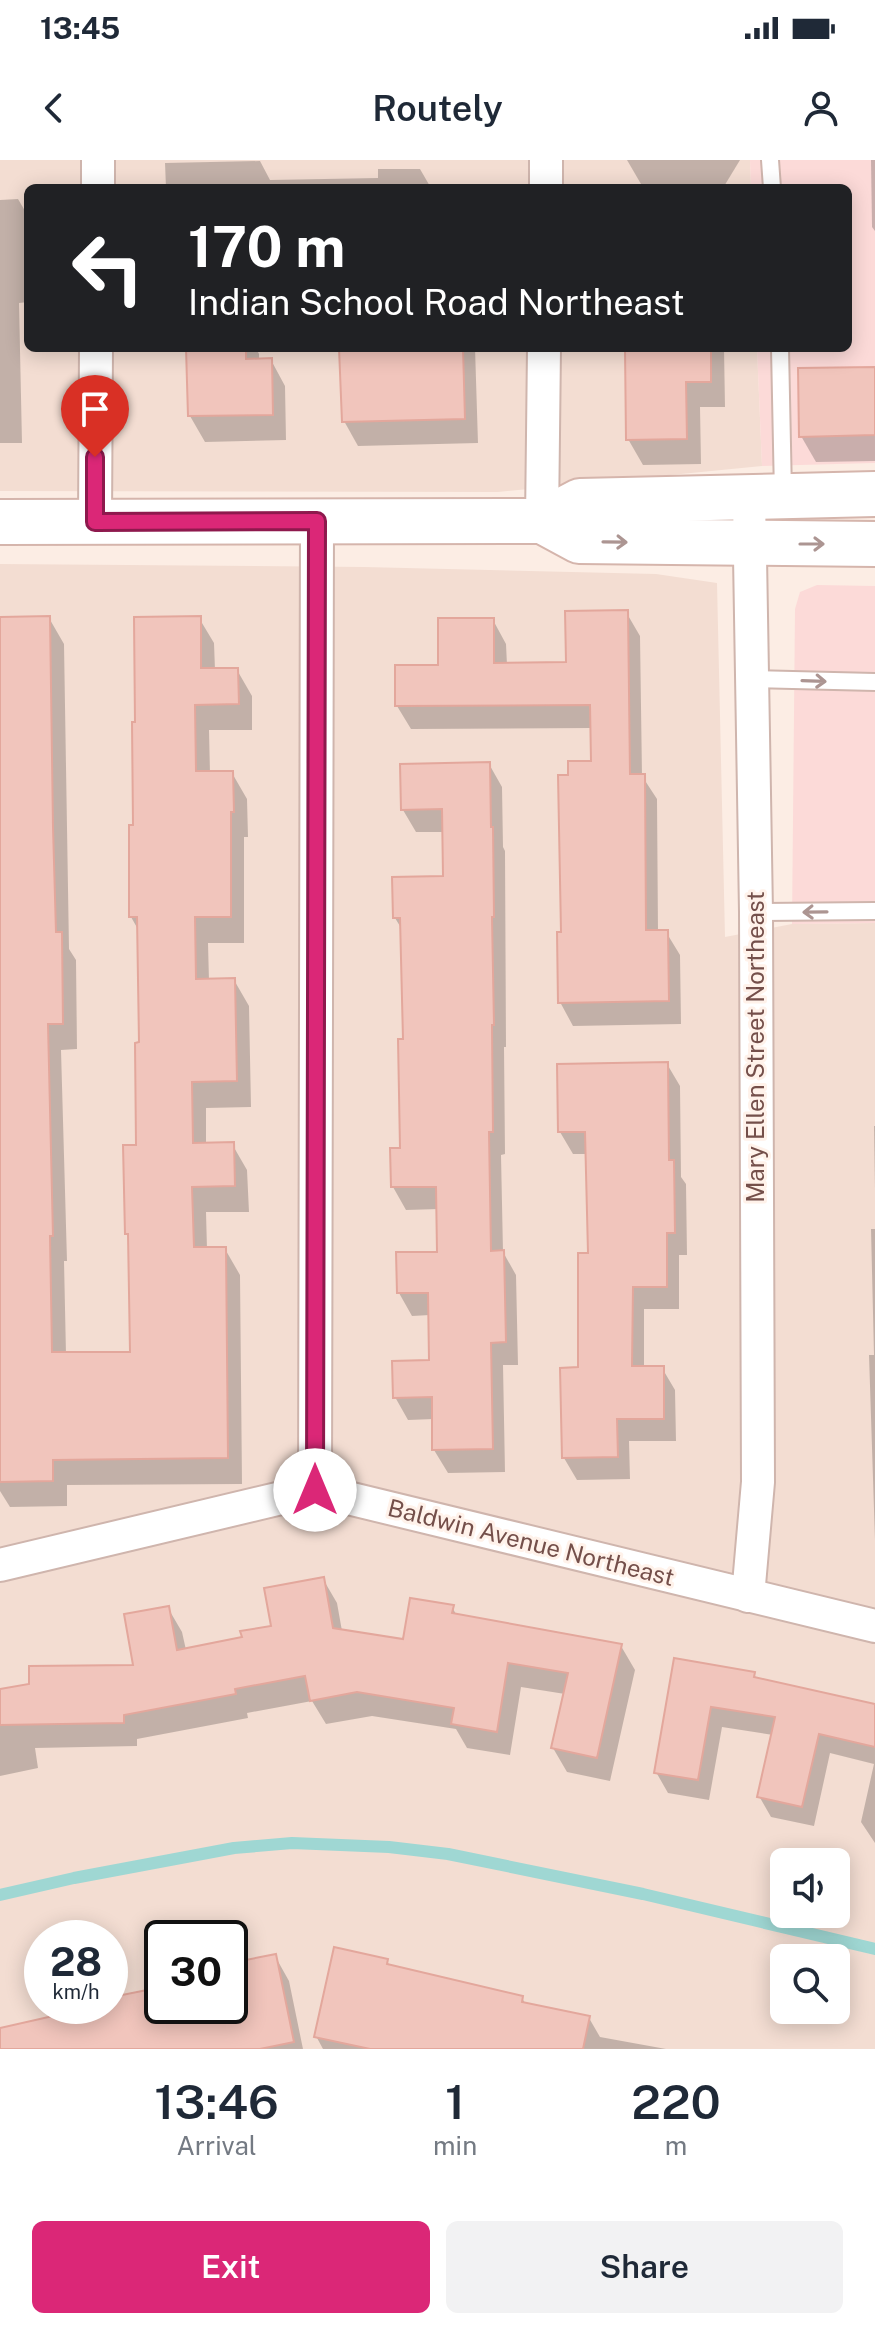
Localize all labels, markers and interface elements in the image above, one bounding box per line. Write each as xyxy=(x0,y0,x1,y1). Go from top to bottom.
text: 13:45 xyxy=(40,10,120,46)
icon: back xyxy=(32,86,76,130)
icon: person xyxy=(799,86,843,130)
text: Routely xyxy=(372,87,503,129)
text: 170 m xyxy=(188,214,345,280)
icon: left xyxy=(56,216,160,320)
text: Indian School Road Northeast xyxy=(188,281,685,323)
pin xyxy=(61,375,129,457)
icon: arrive xyxy=(73,387,117,431)
one-way arrow xyxy=(601,534,628,550)
one-way arrow xyxy=(798,536,825,552)
one-way arrow xyxy=(800,673,827,688)
street label: Mary Ellen Street Northeast xyxy=(741,891,769,1203)
one-way arrow xyxy=(802,904,829,920)
position arrow xyxy=(273,1448,357,1532)
street label: Baldwin Avenue Northeast xyxy=(385,1493,677,1591)
map controls xyxy=(770,1848,850,2024)
button: sound xyxy=(770,1848,850,1928)
speed limit sign: 30 xyxy=(144,1920,248,2024)
text: 28 xyxy=(50,1938,102,1985)
button: search xyxy=(770,1944,850,2024)
text: km/h xyxy=(52,1980,100,2004)
text: 13:46 xyxy=(154,2073,279,2130)
text: 1 xyxy=(445,2073,465,2130)
text: 220 xyxy=(631,2073,721,2130)
text: Arrival xyxy=(176,2130,257,2161)
text: min xyxy=(433,2130,477,2161)
text: m xyxy=(665,2130,687,2161)
button: Exit xyxy=(32,2221,430,2313)
button: Share xyxy=(446,2221,843,2313)

